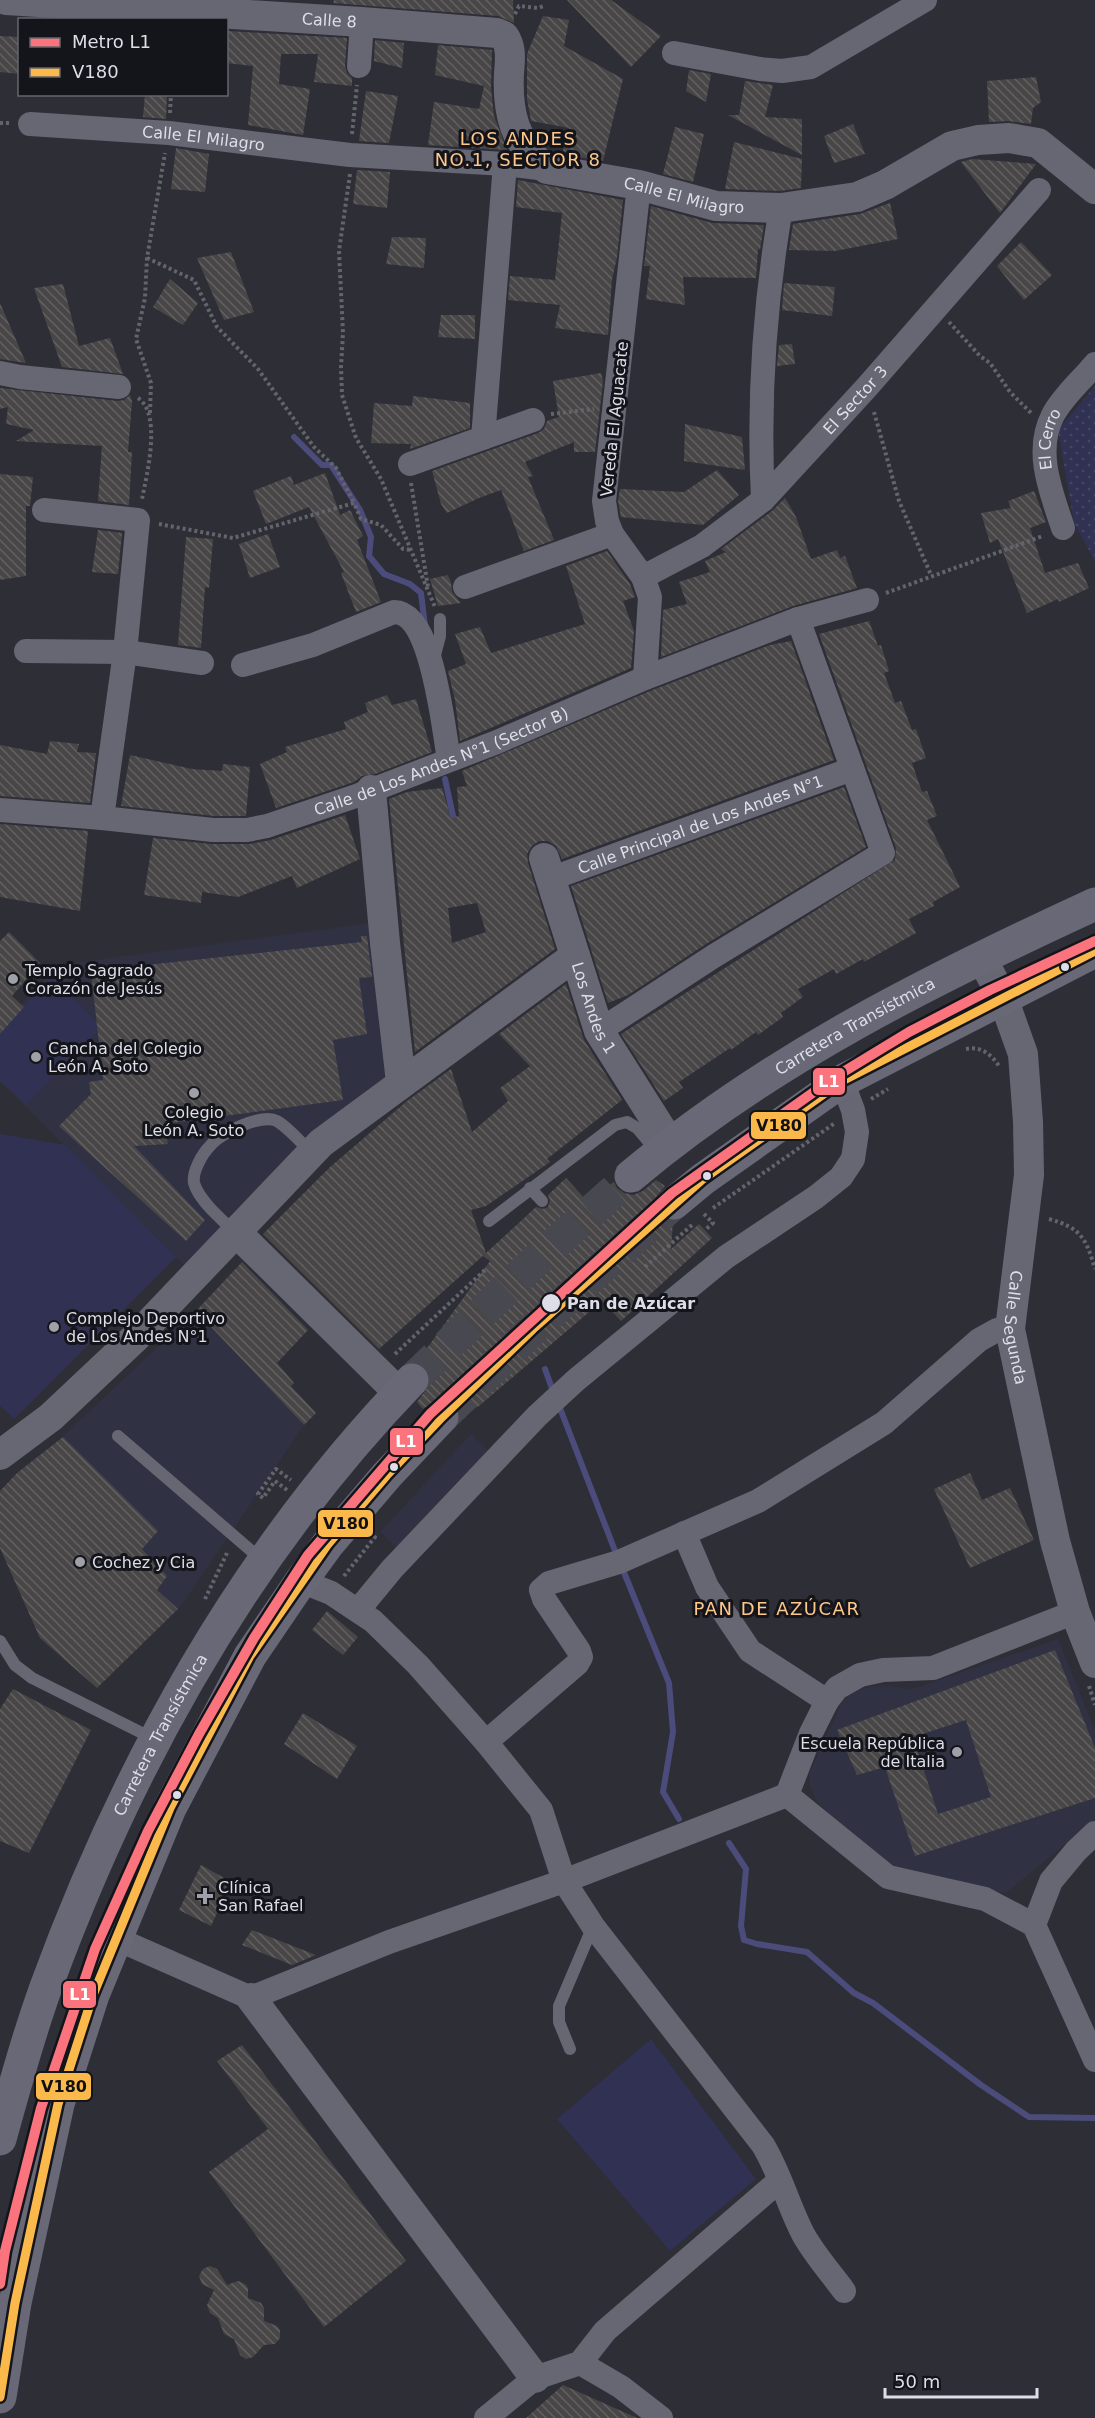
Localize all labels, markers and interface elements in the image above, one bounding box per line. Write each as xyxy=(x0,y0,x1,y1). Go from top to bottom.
street label: Calle 8 xyxy=(301,9,357,32)
legend xyxy=(18,18,228,96)
text: Metro L1 xyxy=(72,31,151,52)
text: V180 xyxy=(72,61,119,82)
street label: Calle El Milagro xyxy=(142,122,266,155)
district label: LOS ANDES NO.1, SECTOR 8 xyxy=(435,128,601,170)
street label: Calle El Milagro xyxy=(622,174,745,217)
street label: Vereda El Aguacate xyxy=(597,340,632,498)
street label: El Sector 3 xyxy=(819,362,891,439)
street label: El Cerro xyxy=(1035,405,1065,471)
street label: Calle de Los Andes N°1 (Sector B) xyxy=(311,703,571,820)
street label: Calle Principal de Los Andes N°1 xyxy=(575,771,826,878)
street label: Los Andes 1 xyxy=(568,960,620,1057)
place label: Templo Sagrado Corazón de Jesús xyxy=(24,961,162,998)
unlabelled marker xyxy=(1059,961,1071,973)
marker: Templo Sagrado Corazón de Jesús xyxy=(6,972,20,986)
street label: Carretera Transístmica xyxy=(771,974,938,1079)
place label: Cancha del Colegio León A. Soto xyxy=(48,1039,202,1076)
marker: Cancha del Colegio León A. Soto xyxy=(29,1050,43,1064)
line badge: L1 xyxy=(812,1067,846,1096)
text: L1 xyxy=(818,1072,840,1091)
marker: Colegio León A. Soto xyxy=(187,1086,201,1100)
place label: Colegio León A. Soto xyxy=(144,1103,244,1140)
line badge: V180 xyxy=(750,1111,807,1140)
text: V180 xyxy=(756,1116,802,1135)
unlabelled marker xyxy=(701,1170,713,1182)
street label: Calle Segunda xyxy=(999,1269,1030,1386)
marker: Pan de Azúcar xyxy=(540,1292,562,1314)
place label: Pan de Azúcar xyxy=(567,1294,695,1313)
place label: Complejo Deportivo de Los Andes N°1 xyxy=(66,1309,225,1346)
marker: Complejo Deportivo de Los Andes N°1 xyxy=(47,1320,61,1334)
line badge: L1 xyxy=(389,1427,424,1456)
text: L1 xyxy=(395,1432,417,1451)
unlabelled marker xyxy=(388,1461,400,1473)
line badge: V180 xyxy=(317,1509,374,1538)
text: V180 xyxy=(323,1514,369,1533)
place label: Cochez y Cia xyxy=(92,1553,195,1572)
marker: Cochez y Cia xyxy=(73,1555,87,1569)
district label: PAN DE AZÚCAR xyxy=(694,1598,860,1619)
street label: Carretera Transístmica xyxy=(110,1650,211,1819)
place label: Escuela República de Italia xyxy=(800,1734,945,1771)
marker: Escuela República de Italia xyxy=(950,1745,964,1759)
unlabelled marker xyxy=(171,1789,183,1801)
place label: Clínica San Rafael xyxy=(218,1878,303,1915)
marker: Clínica San Rafael xyxy=(196,1887,214,1905)
line badge: L1 xyxy=(62,1980,97,2009)
text: L1 xyxy=(69,1985,91,2004)
line badge: V180 xyxy=(35,2072,92,2101)
text: V180 xyxy=(41,2077,87,2096)
scale bar xyxy=(885,2361,1036,2399)
text: 50 m xyxy=(894,2371,940,2392)

